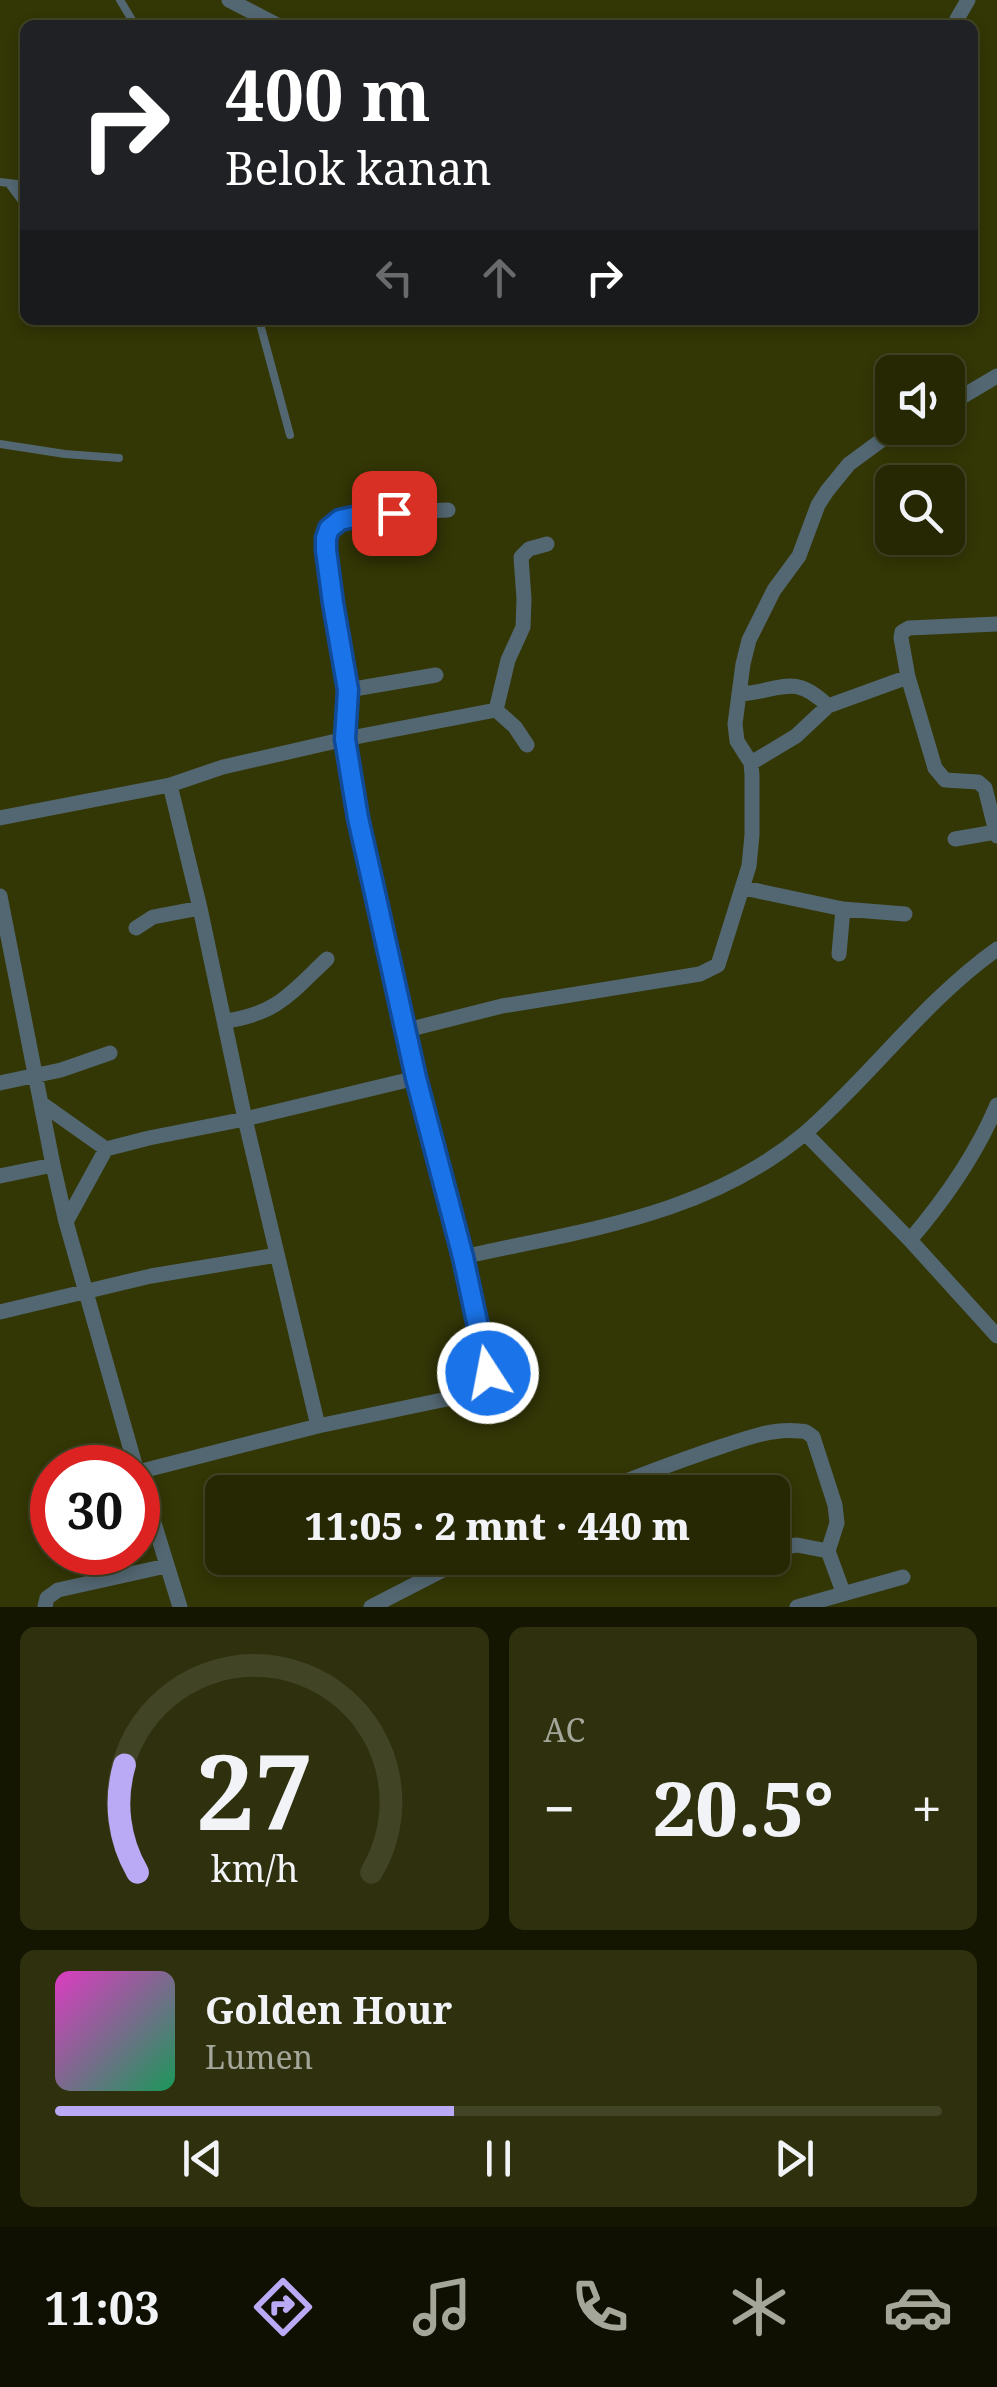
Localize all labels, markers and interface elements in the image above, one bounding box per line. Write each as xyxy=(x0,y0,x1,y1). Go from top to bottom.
text: 400 m xyxy=(225,46,431,142)
icon: right xyxy=(60,60,190,190)
text: Belok kanan xyxy=(225,137,492,198)
icon: left xyxy=(367,250,422,305)
icon: ahead xyxy=(472,250,527,305)
icon: right xyxy=(577,250,632,305)
map controls xyxy=(875,355,965,555)
button: sound xyxy=(875,355,965,445)
button: search xyxy=(875,465,965,555)
pin xyxy=(352,471,437,556)
icon: arrive xyxy=(367,486,422,541)
position arrow xyxy=(436,1321,540,1425)
speed limit sign: 30 xyxy=(30,1445,160,1575)
text: 11:05 · 2 mnt · 440 m xyxy=(305,1499,690,1551)
text: AC xyxy=(544,1708,585,1751)
text: 27 xyxy=(195,1719,313,1860)
text: 20.5° xyxy=(653,1756,834,1858)
text: − xyxy=(544,1770,575,1845)
text: + xyxy=(911,1770,942,1845)
text: km/h xyxy=(210,1844,298,1892)
text: Golden Hour xyxy=(205,1983,452,2035)
text: Lumen xyxy=(205,2035,313,2078)
icon: previous xyxy=(175,2131,230,2186)
icon: pause xyxy=(471,2131,526,2186)
icon: next xyxy=(767,2131,822,2186)
icon: directions xyxy=(248,2272,318,2342)
icon: music xyxy=(407,2272,477,2342)
icon: phone xyxy=(565,2272,635,2342)
icon: climate xyxy=(724,2272,794,2342)
icon: car xyxy=(883,2272,953,2342)
text: 11:03 xyxy=(44,2277,160,2338)

